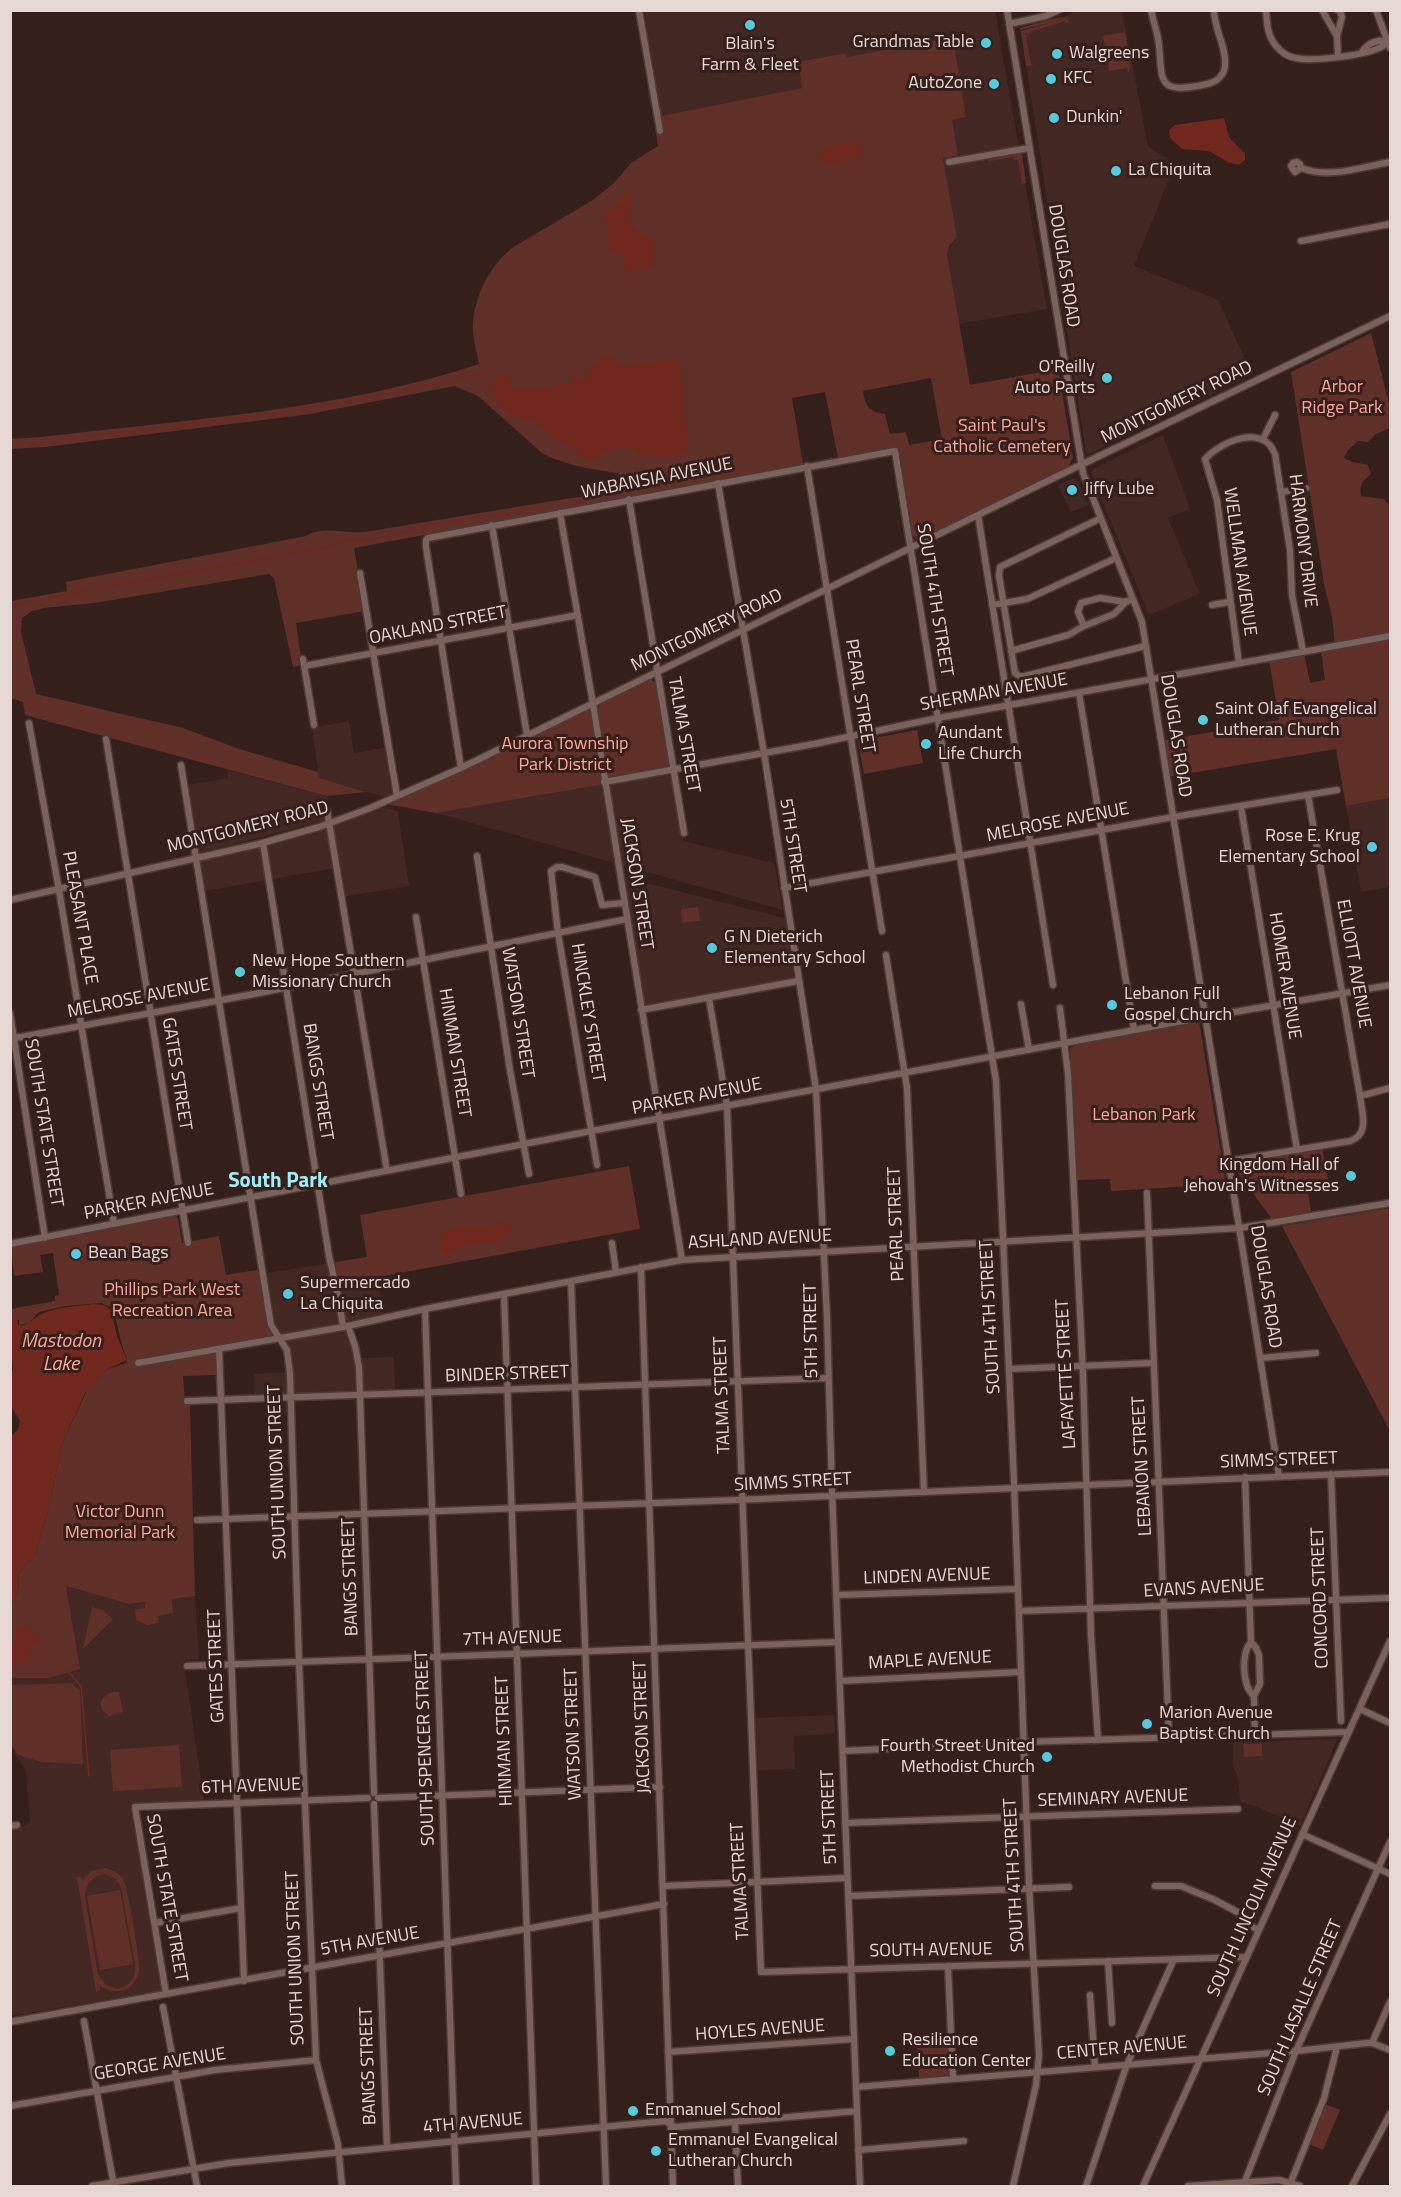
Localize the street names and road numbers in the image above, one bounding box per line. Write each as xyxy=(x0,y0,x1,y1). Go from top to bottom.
street label: DOUGLAS ROAD xyxy=(1043,203,1083,329)
street label: MONTGOMERY ROAD xyxy=(1098,357,1256,449)
street label: WABANSIA AVENUE xyxy=(580,454,734,504)
street label: HARMONY DRIVE xyxy=(1283,473,1321,609)
street label: WELLMAN AVENUE xyxy=(1218,486,1260,638)
street label: SOUTH 4TH STREET xyxy=(911,522,957,678)
street label: MONTGOMERY ROAD xyxy=(628,585,786,677)
street label: OAKLAND STREET xyxy=(368,602,508,650)
street label: PEARL STREET xyxy=(839,638,879,754)
street label: SHERMAN AVENUE xyxy=(919,669,1069,717)
street label: DOUGLAS ROAD xyxy=(1155,673,1195,799)
street label: TALMA STREET xyxy=(662,675,704,795)
street label: MONTGOMERY ROAD xyxy=(165,797,331,859)
street label: 5TH STREET xyxy=(774,797,810,895)
street label: MELROSE AVENUE xyxy=(985,799,1131,847)
street label: JACKSON STREET xyxy=(615,817,657,951)
street label: PLEASANT PLACE xyxy=(57,849,101,987)
street label: ELLIOTT AVENUE xyxy=(1331,898,1375,1030)
street label: HOMER AVENUE xyxy=(1263,911,1305,1041)
street label: HINCKLEY STREET xyxy=(565,942,609,1084)
street label: WATSON STREET xyxy=(496,946,538,1080)
street label: MELROSE AVENUE xyxy=(66,975,212,1023)
street label: HINMAN STREET xyxy=(433,987,475,1119)
street label: GATES STREET xyxy=(156,1016,196,1132)
street label: BANGS STREET xyxy=(297,1022,337,1142)
street label: SOUTH STATE STREET xyxy=(19,1037,67,1209)
street label: PARKER AVENUE xyxy=(630,1074,764,1120)
street label: PEARL STREET xyxy=(884,1166,910,1282)
street label: PARKER AVENUE xyxy=(82,1179,216,1225)
street label: DOUGLAS ROAD xyxy=(1245,1224,1285,1350)
street label: ASHLAND AVENUE xyxy=(688,1225,832,1255)
street label: SOUTH 4TH STREET xyxy=(976,1239,1006,1395)
street label: 5TH STREET xyxy=(800,1283,824,1379)
street label: LAFAYETTE STREET xyxy=(1052,1298,1082,1450)
street label: TALMA STREET xyxy=(710,1336,736,1454)
street label: BINDER STREET xyxy=(445,1362,569,1388)
street label: SOUTH UNION STREET xyxy=(264,1384,292,1560)
street label: LEBANON STREET xyxy=(1129,1395,1157,1537)
street label: SIMMS STREET xyxy=(1220,1448,1338,1474)
street label: SIMMS STREET xyxy=(734,1469,852,1497)
street label: BANGS STREET xyxy=(338,1518,364,1636)
street label: CONCORD STREET xyxy=(1308,1527,1334,1669)
street label: LINDEN AVENUE xyxy=(863,1564,991,1590)
street label: EVANS AVENUE xyxy=(1143,1575,1265,1603)
street label: GATES STREET xyxy=(204,1609,230,1723)
street label: 7TH AVENUE xyxy=(462,1626,562,1652)
street label: MAPLE AVENUE xyxy=(868,1647,992,1675)
street label: SOUTH SPENCER STREET xyxy=(412,1650,440,1846)
street label: JACKSON STREET xyxy=(630,1660,656,1794)
street label: WATSON STREET xyxy=(561,1667,587,1801)
street label: HINMAN STREET xyxy=(492,1675,518,1807)
street label: 5TH STREET xyxy=(818,1769,842,1865)
street label: 6TH AVENUE xyxy=(201,1774,301,1800)
street label: SEMINARY AVENUE xyxy=(1037,1786,1189,1812)
street label: SOUTH 4TH STREET xyxy=(1000,1797,1030,1953)
street label: SOUTH STATE STREET xyxy=(141,1812,191,1984)
street label: SOUTH LINCOLN AVENUE xyxy=(1204,1814,1302,2000)
street label: TALMA STREET xyxy=(727,1822,755,1940)
street label: SOUTH UNION STREET xyxy=(282,1870,310,2046)
street label: SOUTH LASALLE STREET xyxy=(1254,1917,1348,2099)
street label: 5TH AVENUE xyxy=(319,1923,421,1961)
street label: SOUTH AVENUE xyxy=(869,1939,993,1963)
street label: BANGS STREET xyxy=(356,2007,382,2125)
street label: HOYLES AVENUE xyxy=(694,2016,826,2046)
street label: CENTER AVENUE xyxy=(1056,2033,1188,2065)
street label: GEORGE AVENUE xyxy=(93,2044,227,2086)
street label: 4TH AVENUE xyxy=(422,2109,524,2139)

